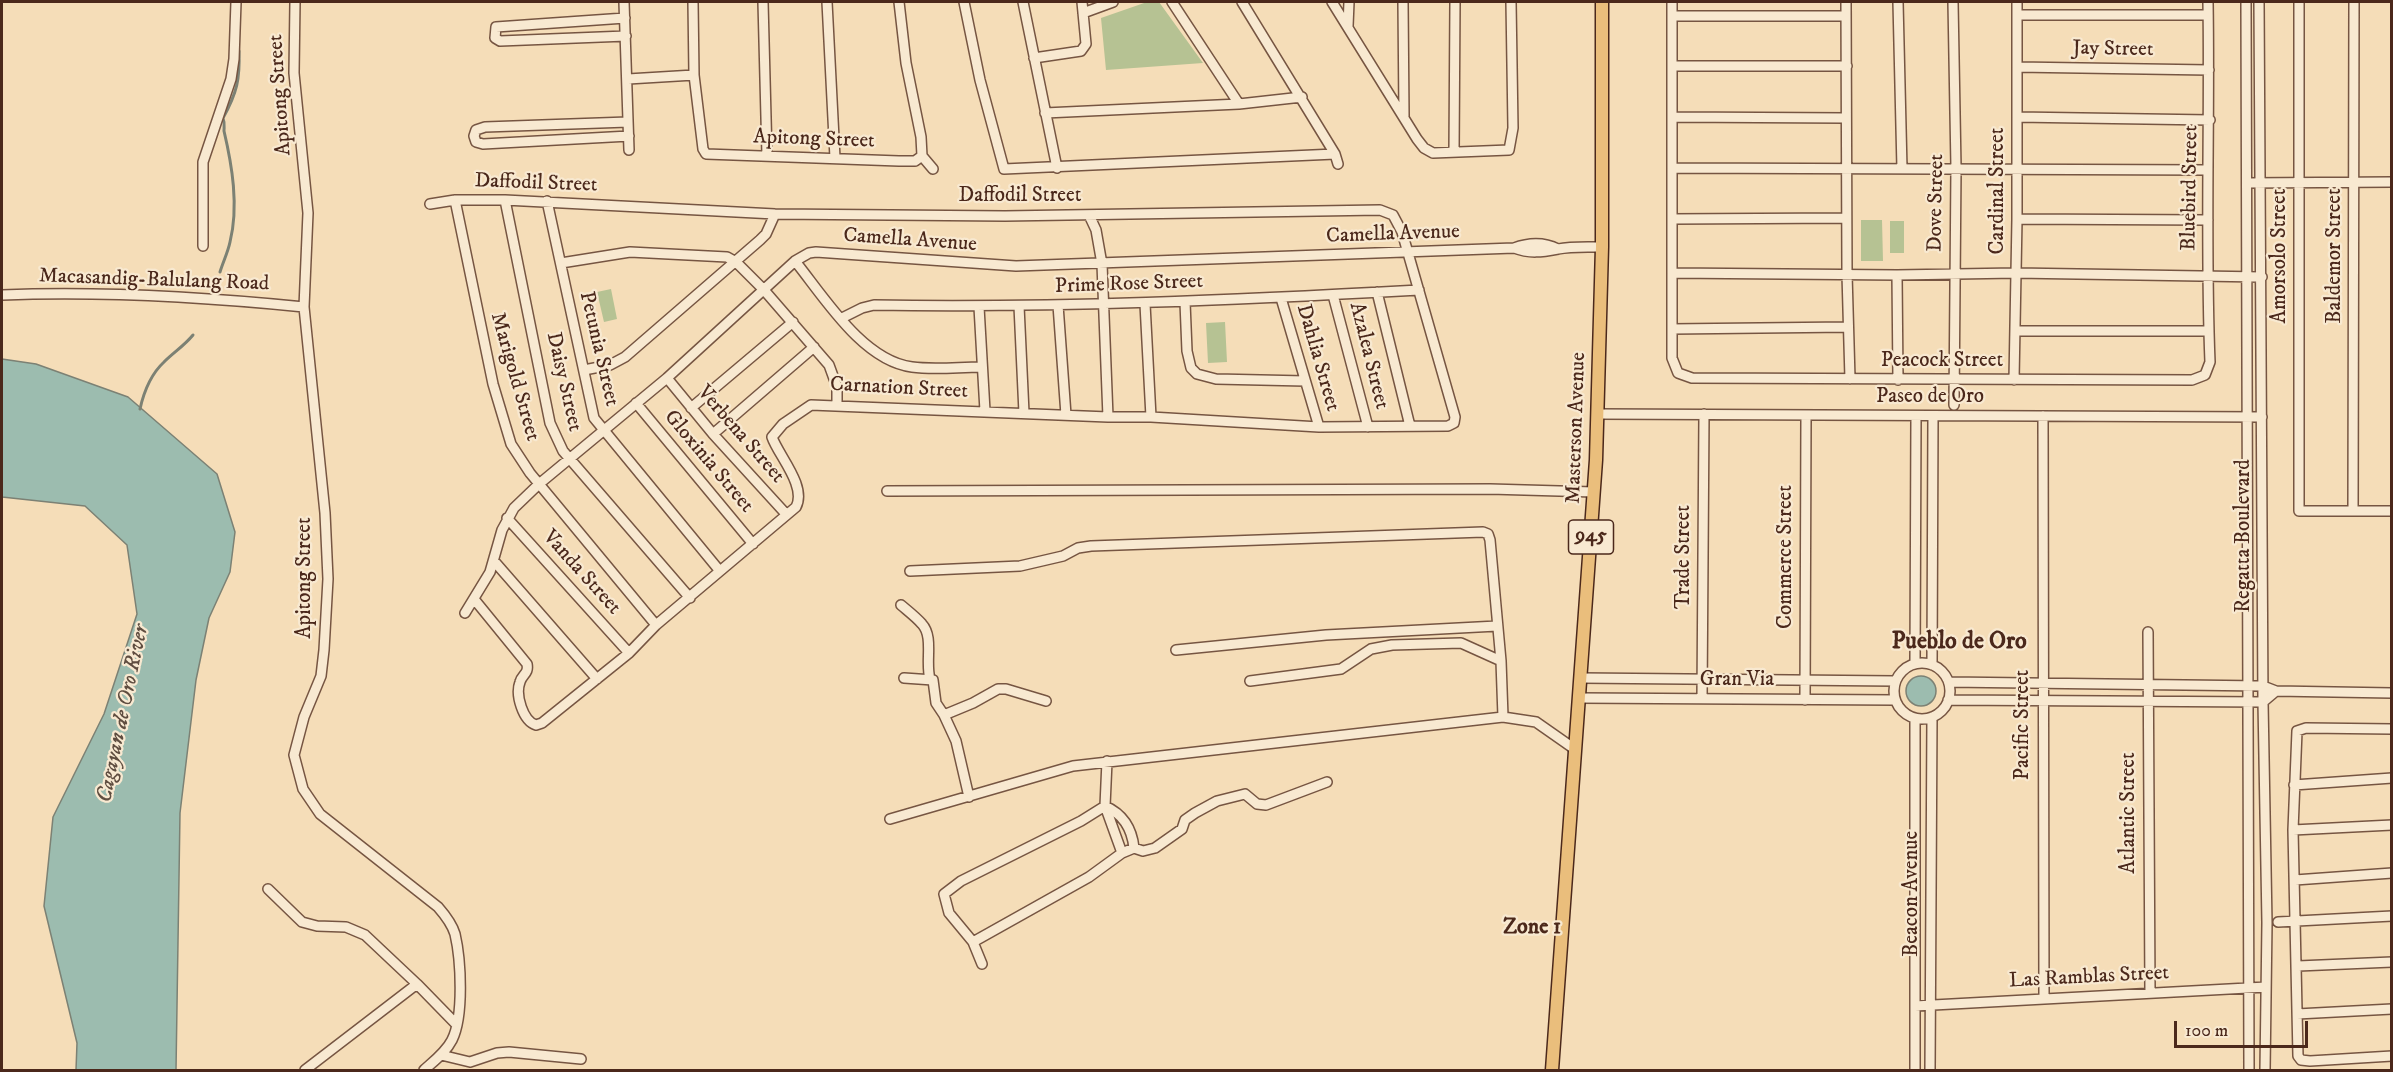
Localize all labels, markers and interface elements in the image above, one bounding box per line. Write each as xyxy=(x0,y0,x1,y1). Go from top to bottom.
street label: Apitong Street xyxy=(264,33,298,157)
street label: Jay Street xyxy=(2072,37,2154,63)
street label: Apitong Street xyxy=(753,125,875,155)
street label: Bluebird Street xyxy=(2177,125,2205,251)
street label: Cardinal Street xyxy=(1986,128,2012,254)
street label: Dove Street xyxy=(1924,154,1950,252)
street label: Daffodil Street xyxy=(474,169,598,199)
street label: Daffodil Street xyxy=(959,184,1081,210)
street label: Baldemor Street xyxy=(2323,188,2349,324)
street label: Amorsolo Street xyxy=(2268,189,2294,323)
street label: Camella Avenue xyxy=(1326,220,1460,250)
street label: Camella Avenue xyxy=(842,224,978,258)
street label: Macasandig-Balulang Road xyxy=(38,264,270,298)
street label: Prime Rose Street xyxy=(1054,270,1204,300)
street label: Petunia Street xyxy=(573,289,623,409)
street label: Azalea Street xyxy=(1343,300,1393,412)
street label: Dahlia Street xyxy=(1290,301,1344,415)
street label: Marigold Street xyxy=(484,310,544,444)
street label: Daisy Street xyxy=(539,330,587,434)
street label: Peacock Street xyxy=(1881,349,2003,375)
street label: Masterson Avenue xyxy=(1562,352,1592,504)
street label: Carnation Street xyxy=(829,373,969,405)
street label: Verbena Street xyxy=(691,381,789,489)
street label: Paseo de Oro xyxy=(1876,385,1984,411)
street label: Gloxinia Street xyxy=(658,406,758,518)
street label: Regatta Boulevard xyxy=(2232,459,2258,613)
street label: Commerce Street xyxy=(1774,485,1800,629)
street label: Trade Street xyxy=(1672,505,1698,609)
street label: Apitong Street xyxy=(293,517,319,639)
road number: 945 xyxy=(1568,520,1614,554)
street label: Vanda Street xyxy=(536,525,626,621)
water label: Cagayan de Oro River xyxy=(92,623,156,805)
district label: Pueblo de Oro xyxy=(1891,629,2027,657)
street label: Gran Via xyxy=(1700,668,1774,694)
street label: Pacific Street xyxy=(2011,670,2037,780)
street label: Atlantic Street xyxy=(2117,752,2143,874)
street label: Beacon Avenue xyxy=(1900,831,1926,957)
district label: Zone 1 xyxy=(1503,915,1561,941)
street label: Las Ramblas Street xyxy=(2008,961,2170,995)
scale bar xyxy=(2177,1009,2310,1047)
text: 100 m xyxy=(2185,1020,2228,1042)

